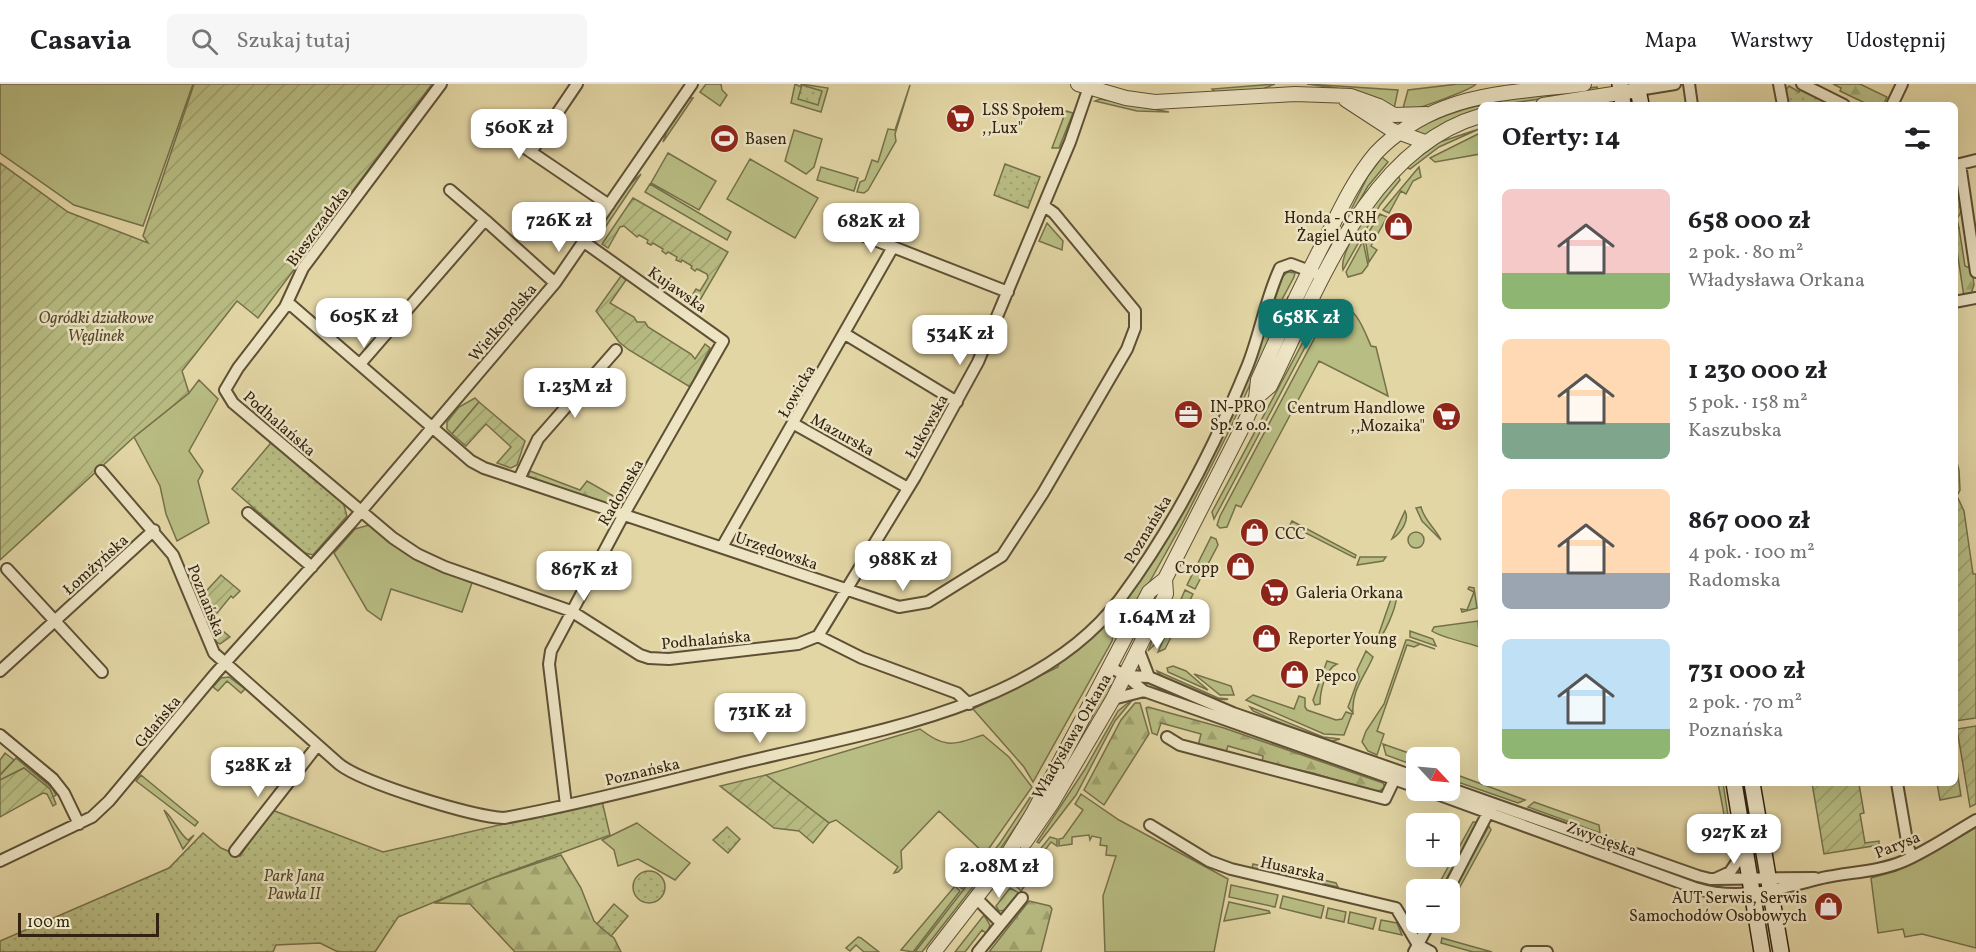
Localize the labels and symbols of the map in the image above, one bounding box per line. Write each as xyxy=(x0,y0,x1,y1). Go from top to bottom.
place label: LSS Społem ,,Lux" xyxy=(982,100,1065,140)
supermarket icon: LSS Społem ,,Lux" xyxy=(945,102,977,134)
pin: 560K zł xyxy=(464,109,574,160)
sports icon: Basen xyxy=(708,122,740,154)
place label: Basen xyxy=(745,129,787,151)
street label: Bieszczadzka xyxy=(282,183,355,272)
pin: 726K zł xyxy=(504,202,614,253)
pin: 682K zł xyxy=(816,203,926,254)
place label: Honda - CRH Żagiel Auto xyxy=(1284,208,1377,248)
shop icon: Honda - CRH Żagiel Auto xyxy=(1382,210,1414,242)
street label: Kujawska xyxy=(643,262,711,319)
street label: Wielkopolska xyxy=(464,280,543,367)
pin: 605K zł xyxy=(309,298,419,349)
pin: 658K zł xyxy=(1251,299,1361,350)
park label: Ogródki działkowe Węglinek xyxy=(38,308,154,348)
pin: 534K zł xyxy=(905,315,1015,366)
street label: Łowicka xyxy=(774,361,822,423)
pin: 1.23M zł xyxy=(513,368,637,419)
street label: Podhalańska xyxy=(238,387,320,462)
street label: Łukowska xyxy=(901,391,955,463)
place label: IN-PRO Sp. z o.o. xyxy=(1210,397,1270,437)
place label: Centrum Handlowe ,,Mozaika" xyxy=(1287,398,1425,438)
office icon: IN-PRO Sp. z o.o. xyxy=(1173,399,1205,431)
supermarket icon: Centrum Handlowe ,,Mozaika" xyxy=(1430,400,1462,432)
street label: Mazurska xyxy=(806,409,878,462)
street label: Radomska xyxy=(594,455,650,531)
street label: Poznańska xyxy=(1120,492,1178,568)
shop icon: CCC xyxy=(1238,517,1270,549)
place label: CCC xyxy=(1275,524,1306,546)
street label: Urzędowska xyxy=(732,527,821,576)
street label: Łomżyńska xyxy=(59,530,134,601)
pin: 988K zł xyxy=(848,541,958,592)
pin: 867K zł xyxy=(529,551,639,602)
shop icon: Cropp xyxy=(1224,551,1256,583)
place label: Cropp xyxy=(1175,558,1219,580)
street label: Poznańska xyxy=(181,561,230,640)
supermarket icon: Galeria Orkana xyxy=(1259,576,1291,608)
place label: Galeria Orkana xyxy=(1296,583,1403,605)
pin: 1.64M zł xyxy=(1095,599,1219,650)
shop icon: Reporter Young xyxy=(1251,622,1283,654)
street label: Podhalańska xyxy=(660,626,752,656)
place label: Reporter Young xyxy=(1288,629,1397,651)
shop icon: Pepco xyxy=(1278,659,1310,691)
place label: Pepco xyxy=(1315,666,1356,688)
street label: Władysława Orkana xyxy=(1028,670,1118,804)
street label: Gdańska xyxy=(130,692,187,753)
pin: 731K zł xyxy=(705,693,815,744)
pin: 528K zł xyxy=(203,747,313,798)
north arrow xyxy=(1406,747,1460,801)
street label: Poznańska xyxy=(603,754,682,792)
pin: 927K zł xyxy=(1679,814,1789,865)
street label: Zwycięska xyxy=(1563,817,1640,863)
street label: Parysa xyxy=(1872,827,1924,865)
pin: 2.08M zł xyxy=(937,848,1061,899)
street label: Husarska xyxy=(1258,852,1327,888)
park label: Park Jana Pawła II xyxy=(263,866,325,906)
place label: AUT Serwis, Serwis Samochodów Osobowych xyxy=(1629,888,1807,928)
shop icon: AUT Serwis, Serwis Samochodów Osobowych xyxy=(1812,890,1844,922)
scale bar xyxy=(18,910,159,938)

